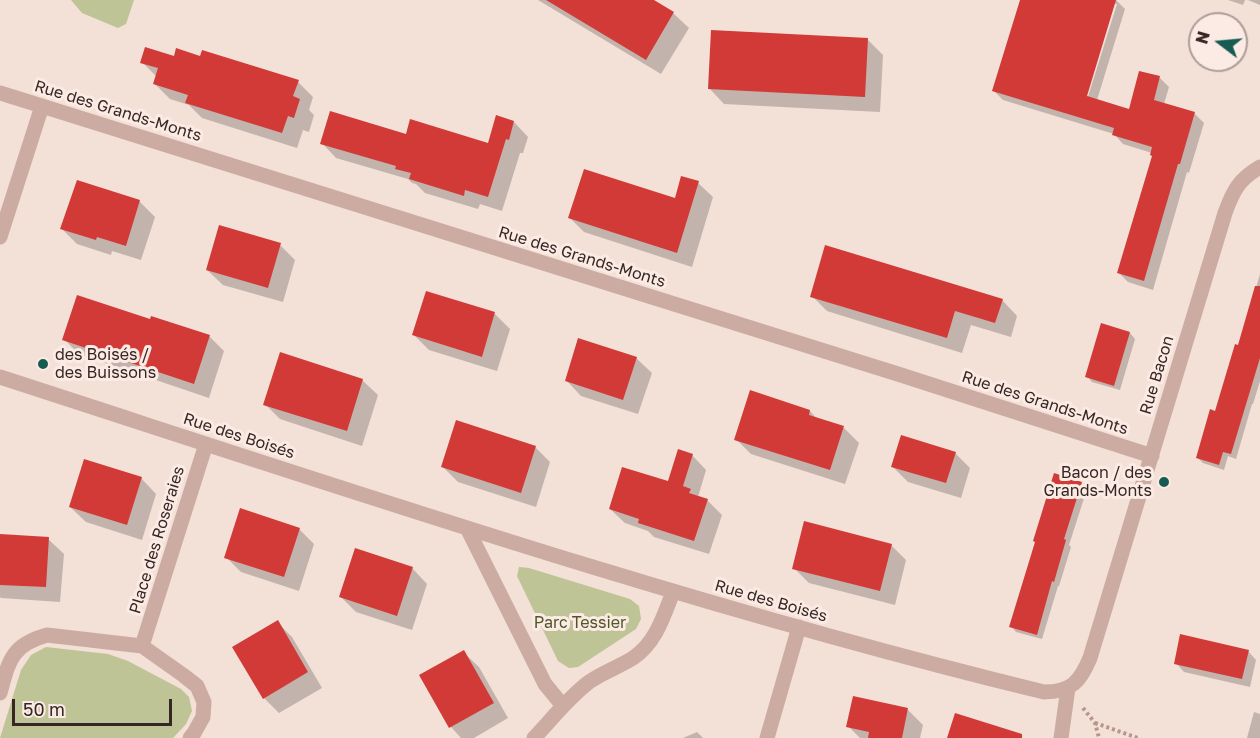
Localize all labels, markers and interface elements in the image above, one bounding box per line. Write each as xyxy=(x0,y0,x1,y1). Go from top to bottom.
north arrow xyxy=(1188,12,1248,72)
text: N xyxy=(1191,29,1214,46)
street label: Rue des Grands-Monts xyxy=(32,76,204,146)
street label: Rue des Grands-Monts xyxy=(496,222,668,292)
street label: Rue Bacon xyxy=(1136,333,1178,417)
place label: des Boisés / des Buissons xyxy=(55,345,156,383)
marker: des Boisés / des Buissons xyxy=(36,357,50,371)
street label: Rue des Grands-Monts xyxy=(959,367,1131,439)
street label: Rue des Boisés xyxy=(181,409,297,463)
place label: Bacon / des Grands-Monts xyxy=(1043,463,1152,501)
street label: Place des Roseraies xyxy=(125,464,189,616)
marker: Bacon / des Grands-Monts xyxy=(1157,475,1171,489)
street label: Rue des Boisés xyxy=(713,576,829,626)
park label: Parc Tessier xyxy=(534,613,626,633)
scale bar xyxy=(15,687,176,725)
text: 50 m xyxy=(23,698,65,720)

